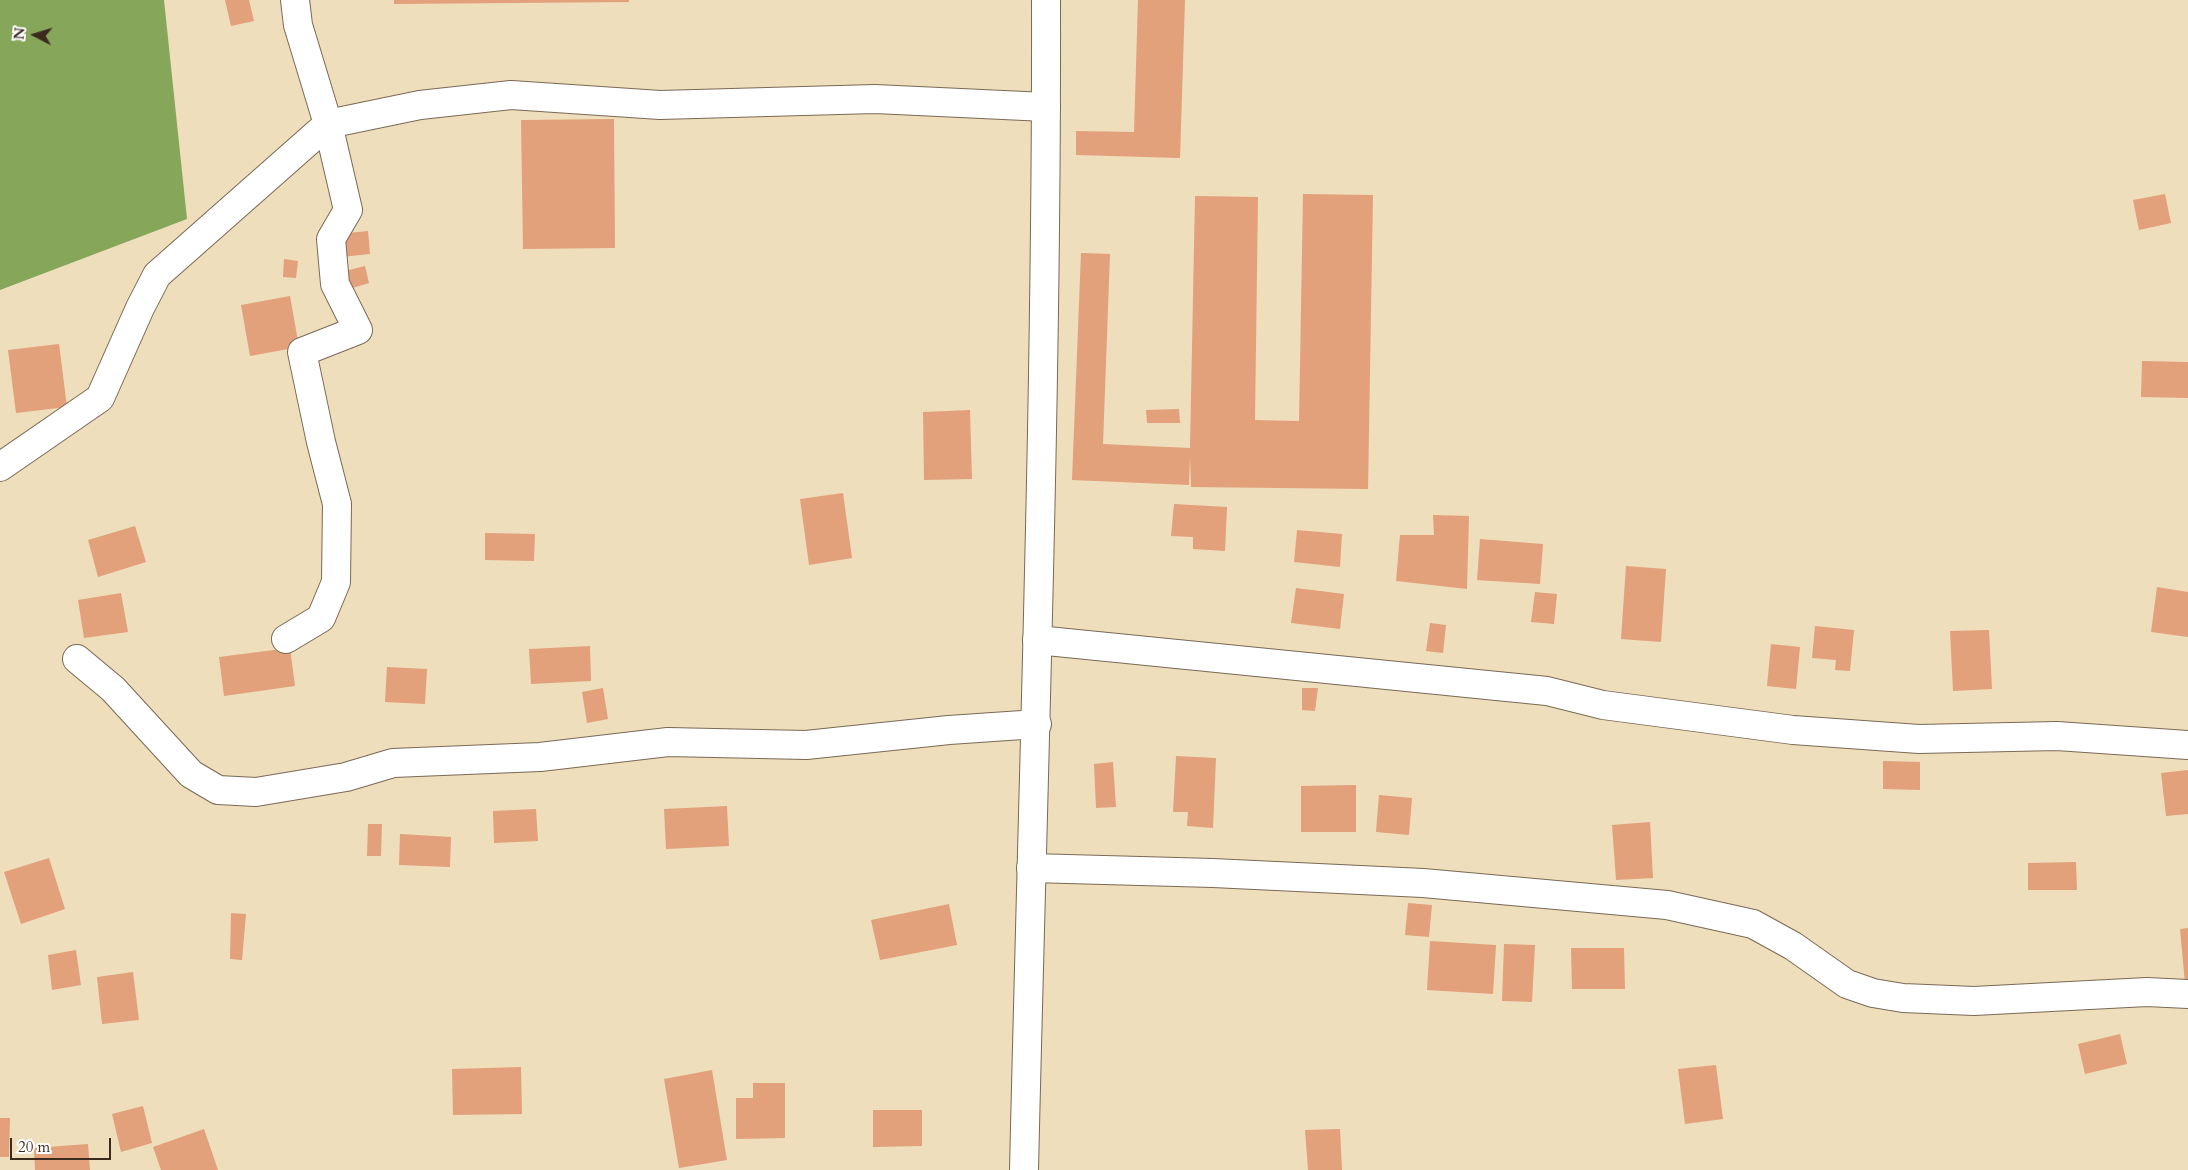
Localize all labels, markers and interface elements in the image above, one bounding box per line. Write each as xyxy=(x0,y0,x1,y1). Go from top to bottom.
north arrow xyxy=(10,10,60,60)
text: N xyxy=(10,27,30,41)
scale bar xyxy=(12,1128,114,1160)
text: 20 m xyxy=(18,1137,50,1157)

